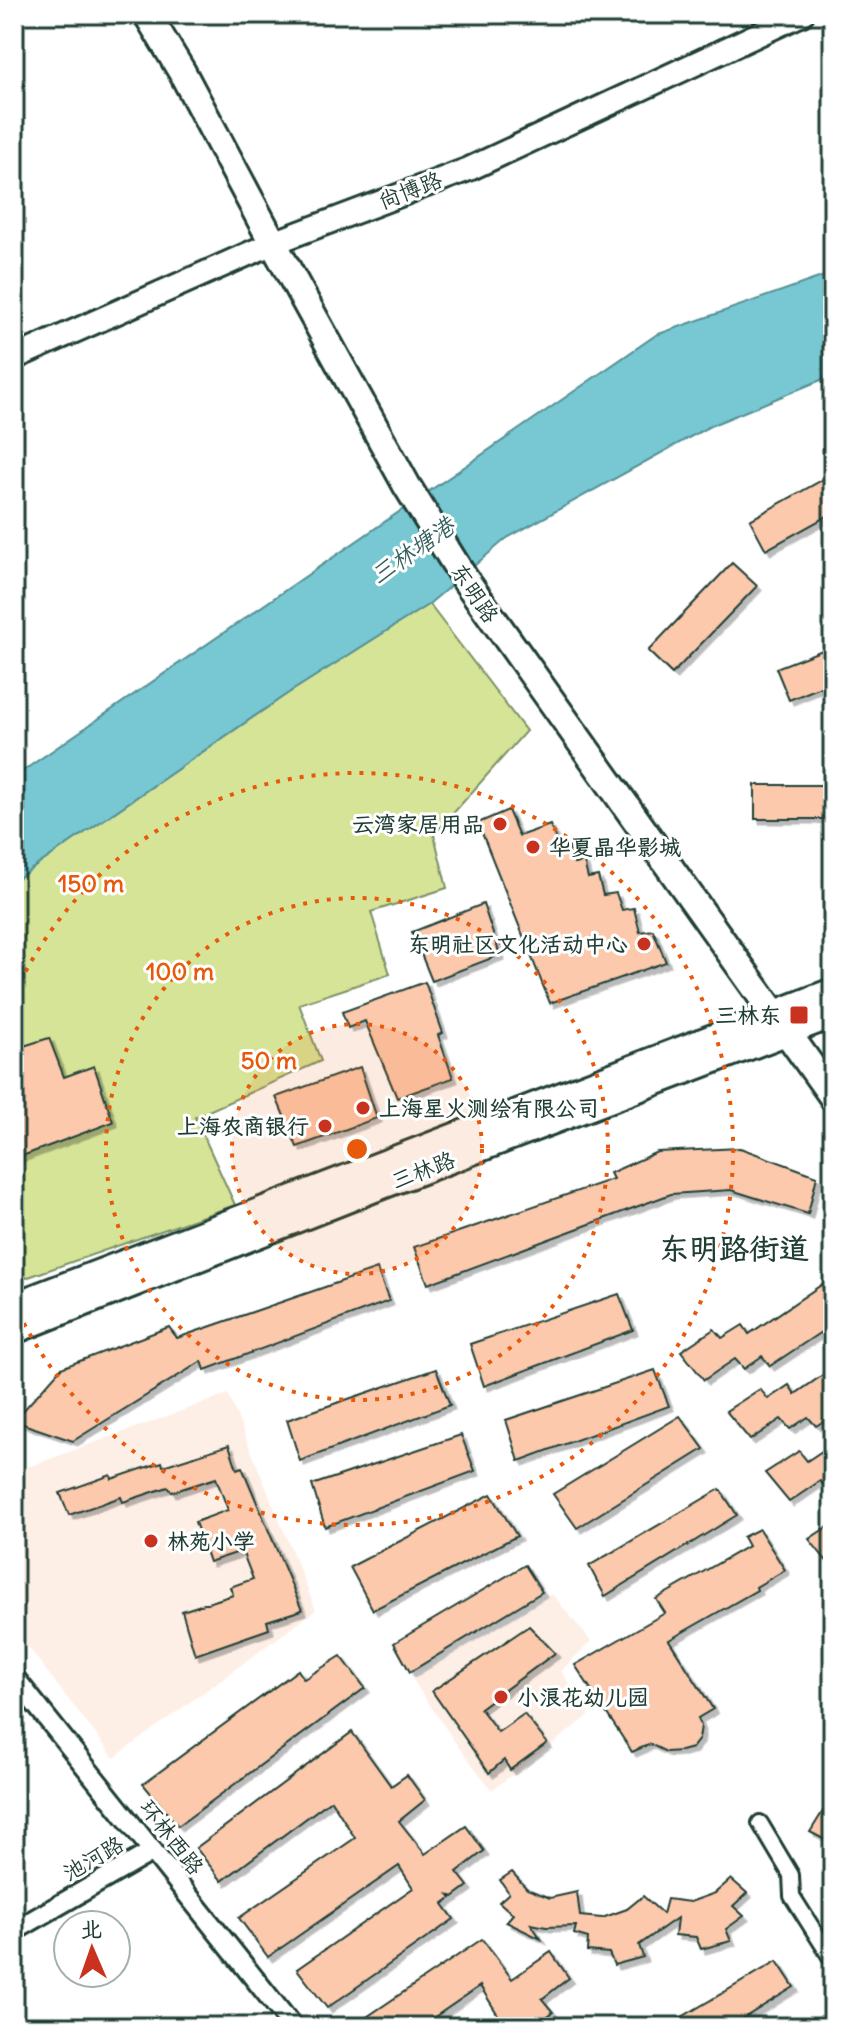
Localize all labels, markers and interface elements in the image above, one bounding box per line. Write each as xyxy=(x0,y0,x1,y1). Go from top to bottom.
street label: 尚博路 xyxy=(374,165,446,215)
water label: 三林塘港 xyxy=(364,509,462,590)
street label: 东明路 xyxy=(445,558,505,628)
place label: 云湾家居用品 xyxy=(352,810,484,838)
marker: 云湾家居用品 xyxy=(491,815,509,833)
place label: 华夏晶华影城 xyxy=(549,833,681,861)
marker: 华夏晶华影城 xyxy=(524,838,542,856)
text: 150 m xyxy=(58,868,124,898)
place label: 东明社区文化活动中心 xyxy=(408,930,628,958)
marker: 东明社区文化活动中心 xyxy=(635,935,653,953)
text: 100 m xyxy=(146,956,214,986)
place label: 三林东 xyxy=(715,1001,781,1029)
marker: 三林东 xyxy=(788,1004,810,1026)
text: 50 m xyxy=(241,1045,297,1075)
place label: 上海星火测绘有限公司 xyxy=(379,1094,599,1122)
marker: 上海星火测绘有限公司 xyxy=(354,1099,372,1117)
place label: 上海农商银行 xyxy=(177,1112,309,1140)
marker: 上海农商银行 xyxy=(316,1117,334,1135)
centre of rings xyxy=(343,1135,371,1163)
street label: 三林路 xyxy=(387,1145,459,1195)
district label: 东明路街道 xyxy=(659,1229,809,1267)
place label: 林苑小学 xyxy=(167,1527,255,1555)
marker: 林苑小学 xyxy=(142,1532,160,1550)
place label: 小浪花幼儿园 xyxy=(517,1683,649,1711)
marker: 小浪花幼儿园 xyxy=(492,1688,510,1706)
street label: 环林西路 xyxy=(134,1794,210,1880)
street label: 池河路 xyxy=(57,1829,129,1887)
north arrow xyxy=(52,1909,132,1989)
text: 北 xyxy=(80,1915,103,1943)

